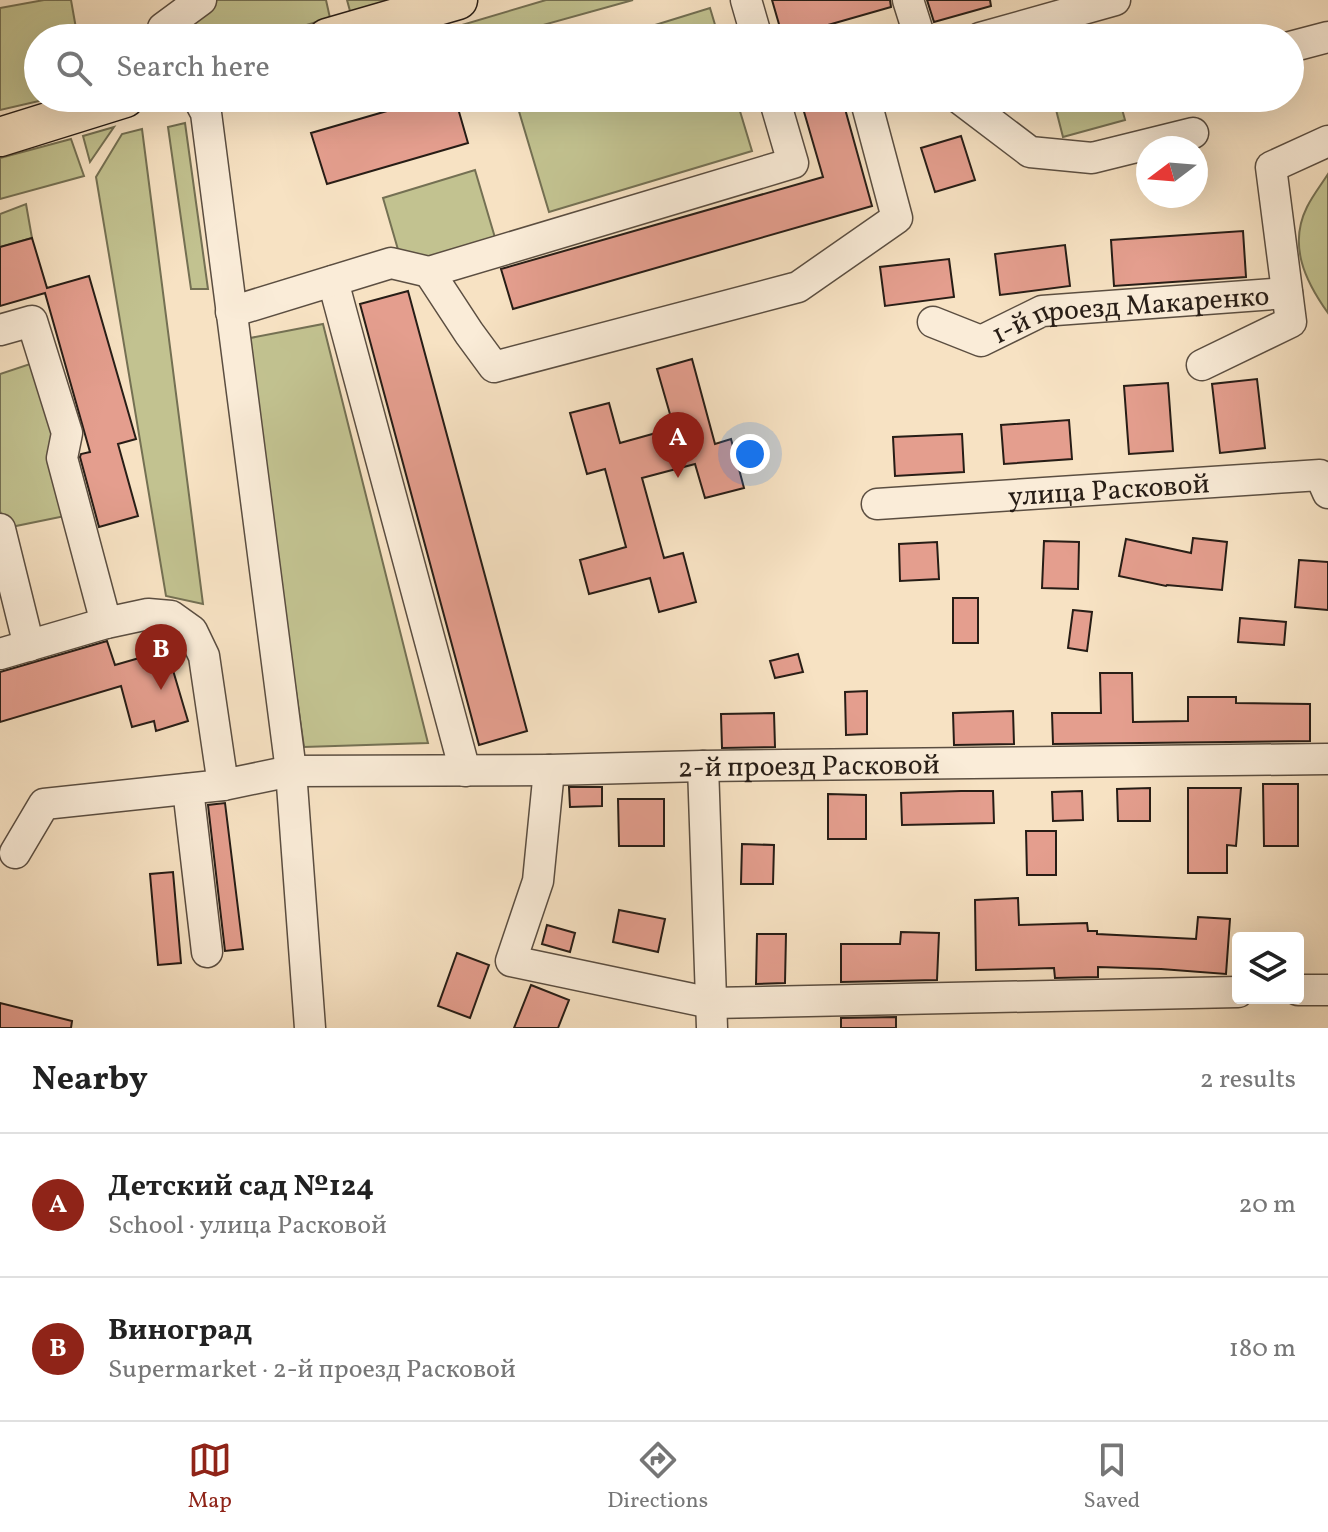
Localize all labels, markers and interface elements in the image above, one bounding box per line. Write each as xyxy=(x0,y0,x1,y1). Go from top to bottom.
search box xyxy=(24,24,1304,112)
icon: search xyxy=(52,46,96,90)
text: Search here xyxy=(116,47,270,89)
north arrow xyxy=(1136,136,1208,208)
street label: 1-й проезд Макаренко xyxy=(985,277,1271,355)
pin: A xyxy=(652,412,704,478)
your location xyxy=(730,434,770,474)
street label: улица Расковой xyxy=(1007,465,1211,517)
pin: B xyxy=(135,624,187,690)
street label: 2-й проезд Расковой xyxy=(677,746,940,789)
map controls xyxy=(1232,932,1304,1004)
button: layers xyxy=(1232,932,1304,1004)
text: Nearby xyxy=(32,1057,148,1104)
text: 2 results xyxy=(1200,1062,1296,1098)
text: Детский сад №124 xyxy=(108,1166,374,1208)
text: A xyxy=(49,1187,67,1223)
text: 20 m xyxy=(1238,1187,1296,1223)
text: School · улица Расковой xyxy=(108,1208,387,1244)
text: Виноград xyxy=(108,1310,252,1352)
text: B xyxy=(49,1331,67,1367)
text: 180 m xyxy=(1229,1331,1296,1367)
text: Supermarket · 2-й проезд Расковой xyxy=(108,1352,516,1388)
tab: Map xyxy=(188,1438,232,1517)
tab: Directions xyxy=(607,1438,708,1517)
tab: Saved xyxy=(1084,1438,1140,1517)

